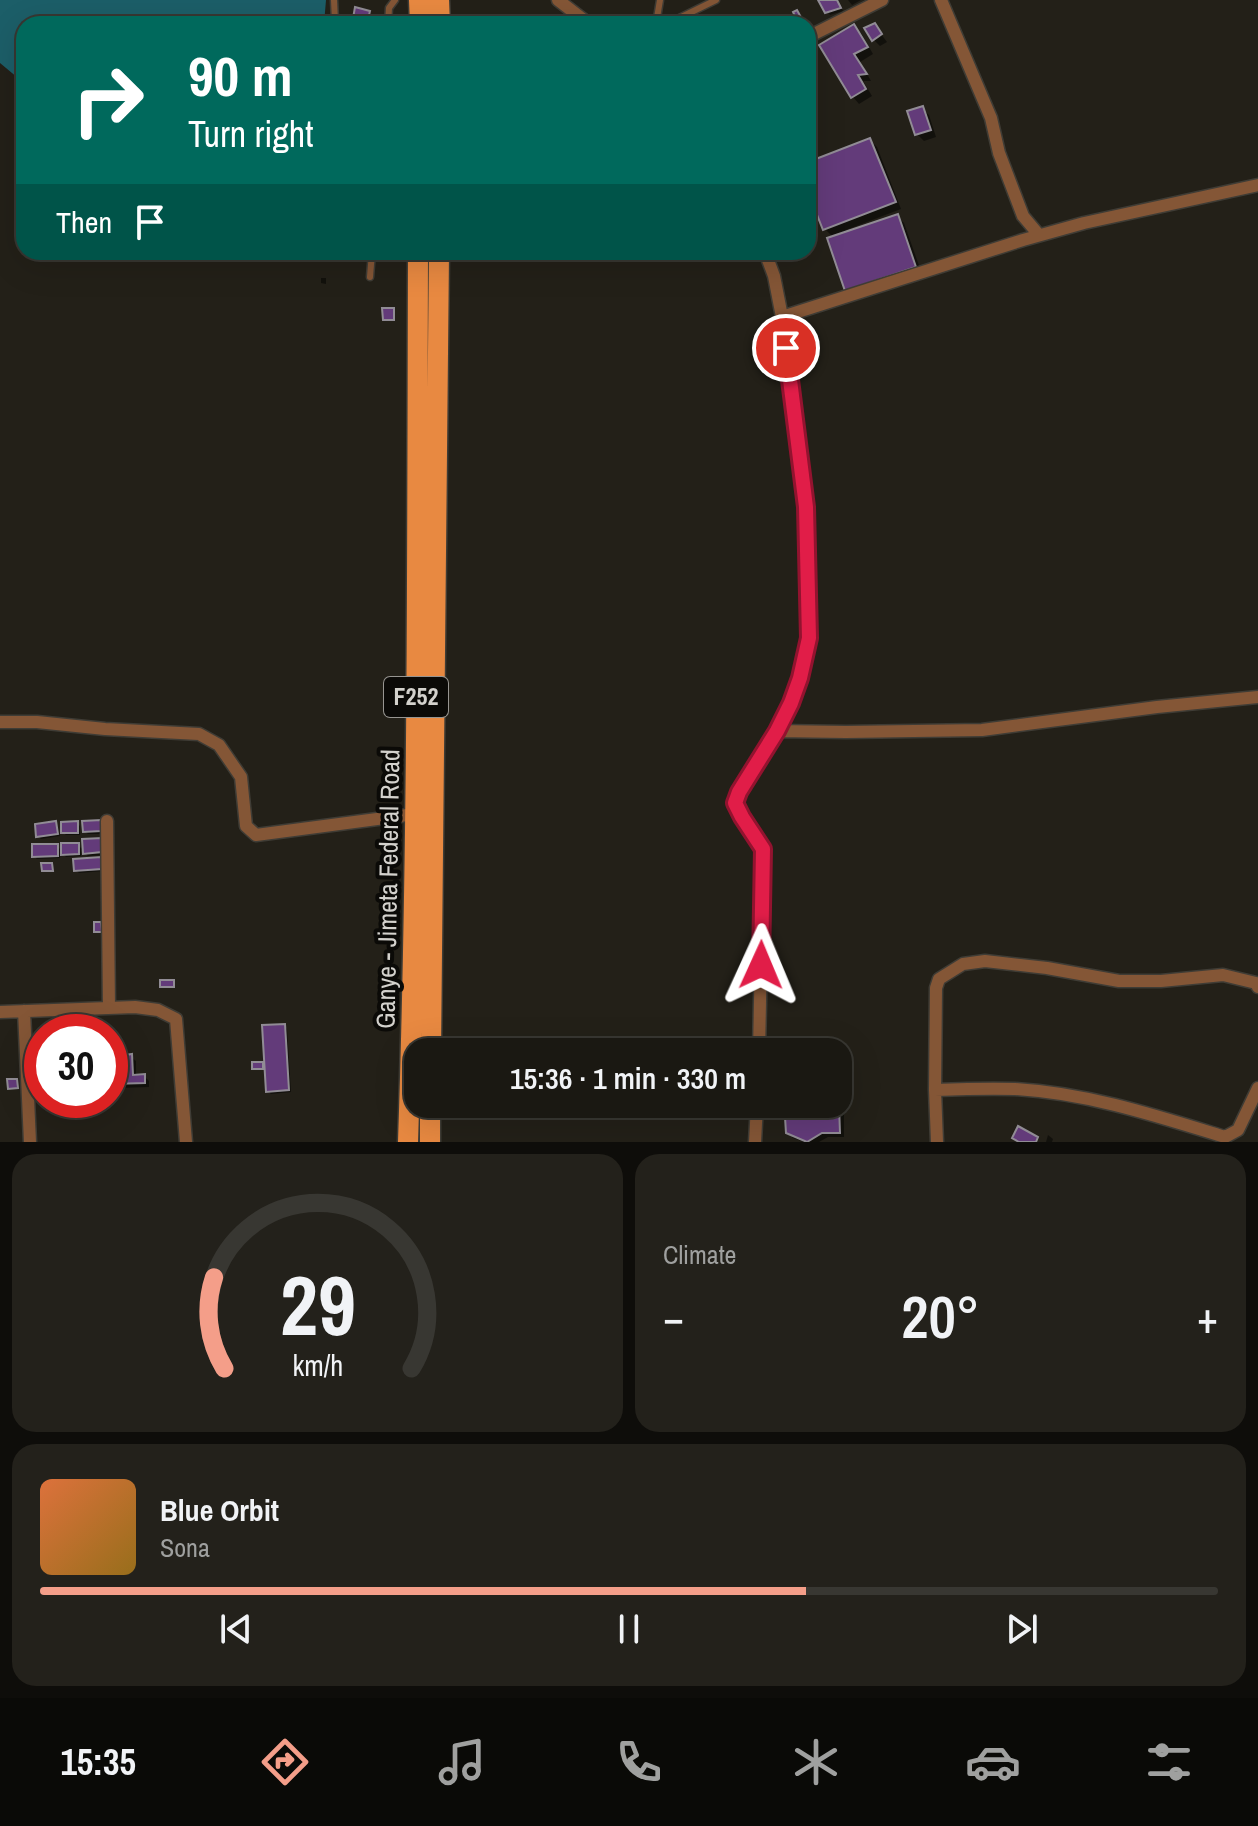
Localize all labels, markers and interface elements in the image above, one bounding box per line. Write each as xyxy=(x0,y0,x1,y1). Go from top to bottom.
text: 90 m xyxy=(188,38,293,113)
icon: right xyxy=(56,48,160,152)
text: Turn right xyxy=(188,110,313,158)
icon: arrive xyxy=(128,200,172,244)
text: Then xyxy=(56,202,112,242)
pin xyxy=(752,314,820,382)
icon: arrive xyxy=(764,326,808,370)
road number: F252 xyxy=(384,677,448,717)
street label: Ganye - Jimeta Federal Road xyxy=(368,749,407,1029)
position arrow xyxy=(719,923,803,1007)
speed limit sign: 30 xyxy=(24,1014,128,1118)
text: 15:36 · 1 min · 330 m xyxy=(510,1058,746,1098)
text: Climate xyxy=(663,1237,736,1272)
text: 29 xyxy=(280,1249,355,1361)
text: 20° xyxy=(901,1276,980,1357)
text: − xyxy=(663,1287,684,1347)
text: + xyxy=(1197,1287,1218,1347)
text: km/h xyxy=(292,1346,343,1385)
text: Blue Orbit xyxy=(160,1490,279,1530)
text: Sona xyxy=(160,1530,210,1565)
icon: previous xyxy=(214,1607,258,1651)
icon: pause xyxy=(607,1607,651,1651)
icon: next xyxy=(1000,1607,1044,1651)
icon: directions xyxy=(257,1734,313,1790)
icon: music xyxy=(434,1734,490,1790)
icon: phone xyxy=(611,1734,667,1790)
icon: climate xyxy=(788,1734,844,1790)
icon: car xyxy=(965,1734,1021,1790)
icon: filters xyxy=(1141,1734,1197,1790)
text: 15:35 xyxy=(60,1738,136,1786)

